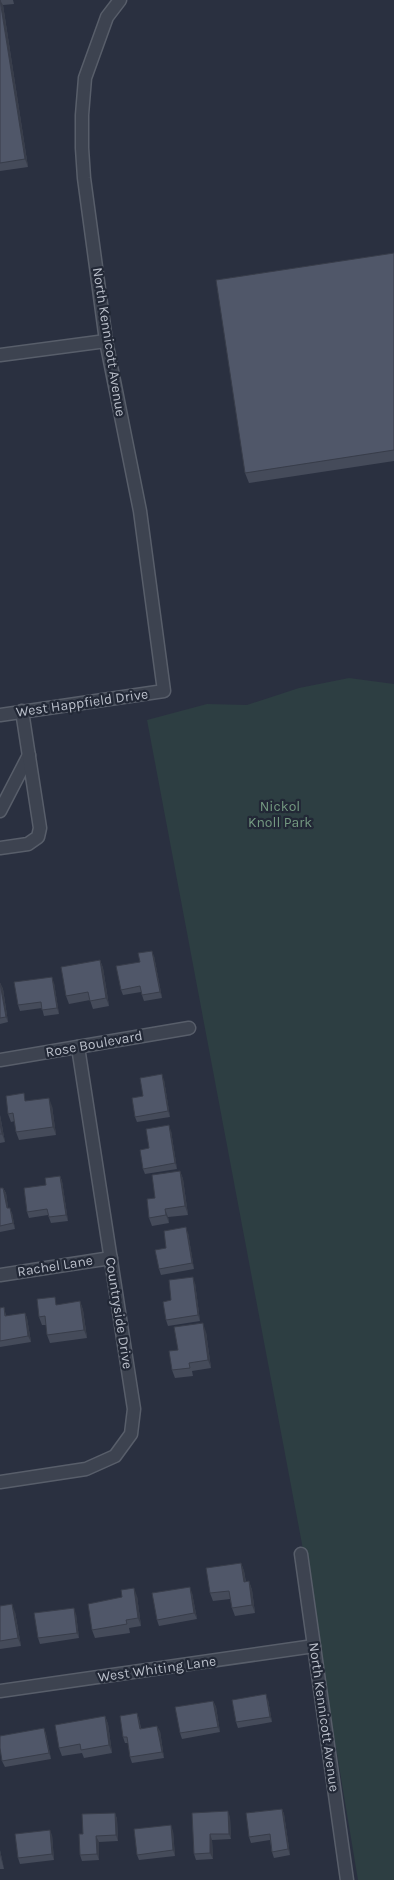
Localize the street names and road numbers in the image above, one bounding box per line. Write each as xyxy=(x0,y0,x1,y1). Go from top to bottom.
street label: North Kennicott Avenue xyxy=(89,266,129,418)
street label: West Happfield Drive xyxy=(15,685,149,721)
street label: Rose Boulevard xyxy=(44,1027,144,1061)
street label: Rachel Lane xyxy=(16,1252,94,1280)
street label: Countryside Drive xyxy=(102,1256,136,1370)
street label: North Kennicott Avenue xyxy=(305,1641,343,1793)
street label: West Whiting Lane xyxy=(97,1652,217,1686)

